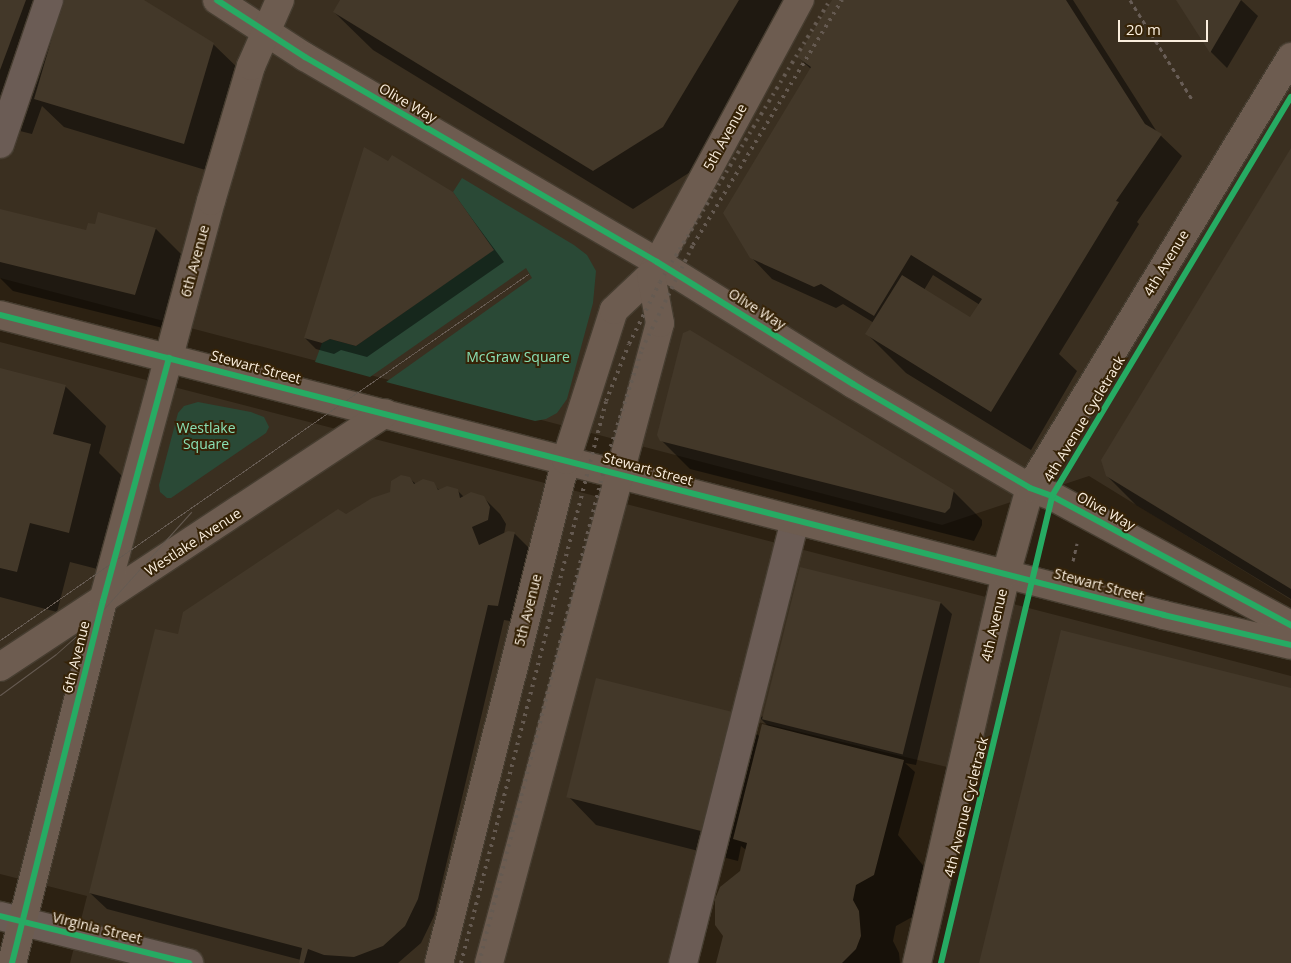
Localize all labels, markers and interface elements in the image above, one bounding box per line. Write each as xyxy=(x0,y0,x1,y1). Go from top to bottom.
scale bar xyxy=(1121,10,1211,42)
text: 20 m xyxy=(1126,19,1161,39)
street label: Olive Way xyxy=(376,80,440,126)
street label: 5th Avenue xyxy=(700,101,750,173)
street label: 6th Avenue xyxy=(177,223,213,299)
street label: 4th Avenue xyxy=(1140,227,1192,299)
street label: Olive Way xyxy=(725,285,789,333)
street label: Stewart Street xyxy=(209,347,303,387)
park label: McGraw Square xyxy=(466,349,570,365)
street label: 4th Avenue Cycletrack xyxy=(1040,353,1128,485)
park label: Westlake Square xyxy=(177,420,235,452)
street label: Stewart Street xyxy=(601,449,695,489)
street label: Olive Way xyxy=(1074,488,1138,534)
street label: Westlake Avenue xyxy=(142,505,244,579)
street label: Stewart Street xyxy=(1052,565,1146,605)
street label: 5th Avenue xyxy=(511,572,545,648)
street label: 4th Avenue xyxy=(977,587,1011,663)
street label: 6th Avenue xyxy=(59,619,93,695)
street label: 4th Avenue Cycletrack xyxy=(940,735,992,879)
street label: Virginia Street xyxy=(51,909,143,947)

